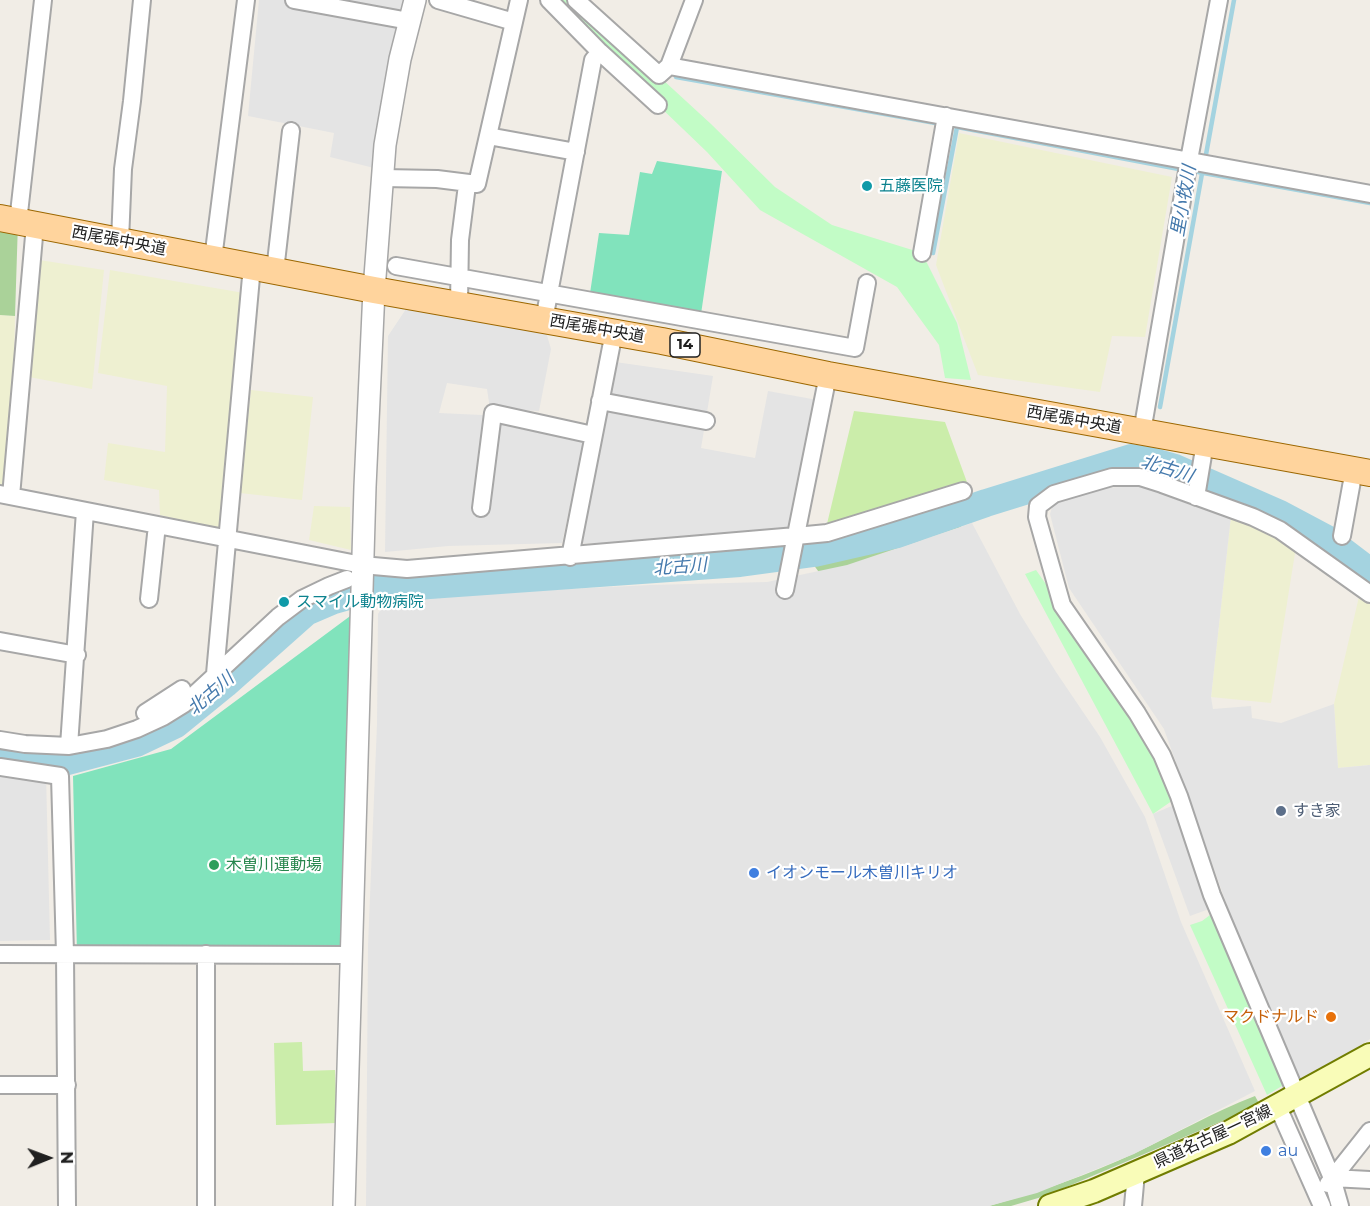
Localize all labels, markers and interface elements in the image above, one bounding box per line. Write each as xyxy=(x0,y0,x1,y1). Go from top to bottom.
water label: 里小牧川 xyxy=(1167,164,1201,238)
place label: 五藤医院 xyxy=(879,176,943,196)
marker: 五藤医院 xyxy=(860,179,874,193)
street label: 西尾張中央道 xyxy=(70,222,168,260)
street label: 西尾張中央道 xyxy=(548,311,646,347)
road number: 14 xyxy=(670,333,700,357)
street label: 西尾張中央道 xyxy=(1025,402,1123,438)
water label: 北古川 xyxy=(1138,451,1196,487)
water label: 北古川 xyxy=(652,554,708,580)
place label: スマイル動物病院 xyxy=(296,592,424,612)
marker: スマイル動物病院 xyxy=(277,595,291,609)
water label: 北古川 xyxy=(184,668,238,720)
place label: すき家 xyxy=(1293,801,1341,821)
marker: すき家 xyxy=(1274,804,1288,818)
place label: 木曽川運動場 xyxy=(226,855,322,875)
marker: 木曽川運動場 xyxy=(207,858,221,872)
place label: イオンモール木曽川キリオ xyxy=(766,863,958,883)
marker: イオンモール木曽川キリオ xyxy=(747,866,761,880)
place label: マクドナルド xyxy=(1223,1007,1319,1027)
marker: マクドナルド xyxy=(1324,1010,1338,1024)
street label: 県道名古屋一宮線 xyxy=(1151,1101,1275,1173)
north arrow xyxy=(18,1128,78,1188)
place label: au xyxy=(1278,1141,1298,1161)
marker: au xyxy=(1259,1144,1273,1158)
text: N xyxy=(57,1151,76,1164)

